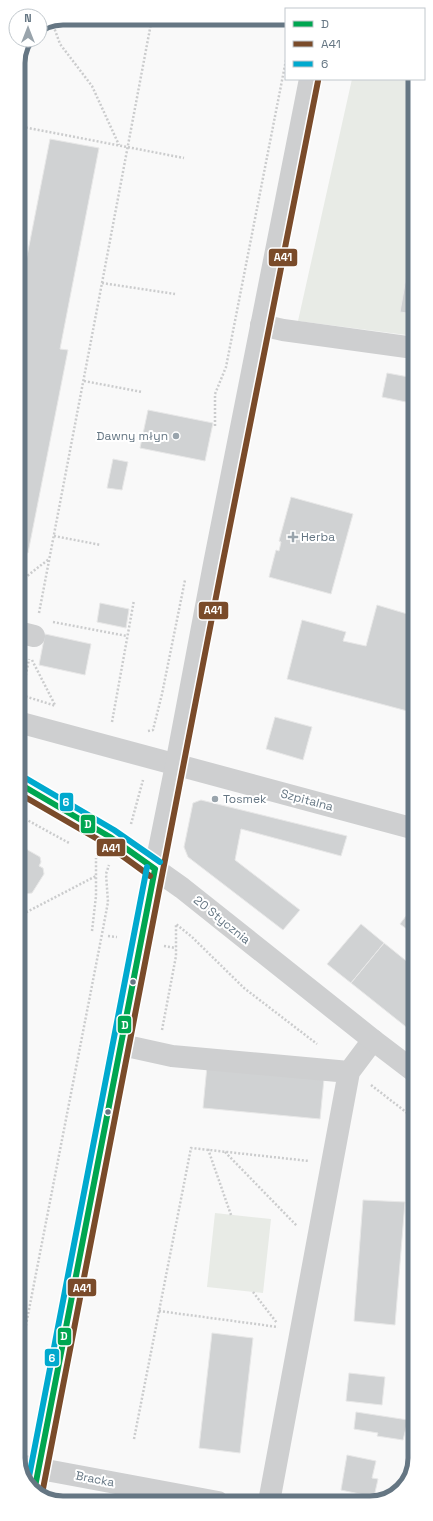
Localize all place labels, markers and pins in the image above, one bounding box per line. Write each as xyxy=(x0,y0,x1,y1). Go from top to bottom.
place label: Dawny młyn xyxy=(97,428,168,444)
marker: Dawny młyn xyxy=(171,431,181,441)
place label: Herba xyxy=(301,529,335,545)
marker: Herba xyxy=(288,532,298,542)
place label: Tosmek xyxy=(223,791,267,807)
marker: Tosmek xyxy=(210,794,220,804)
unlabelled marker xyxy=(128,977,138,987)
unlabelled marker xyxy=(103,1107,113,1117)

